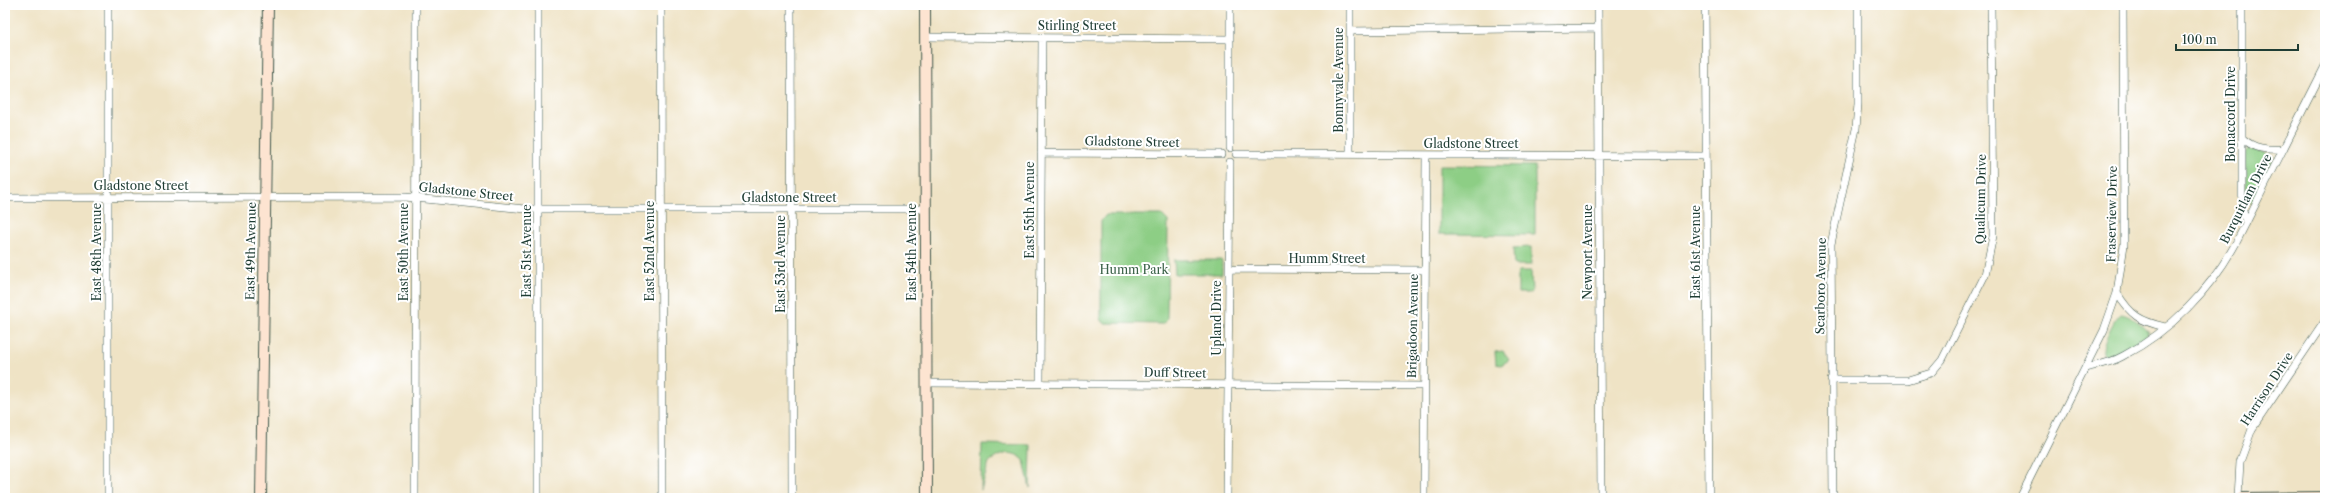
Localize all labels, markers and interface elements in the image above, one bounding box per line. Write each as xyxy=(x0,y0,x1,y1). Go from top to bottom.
street label: Stirling Street xyxy=(1038,18,1117,33)
scale bar xyxy=(2176,26,2298,52)
street label: Bonnyvale Avenue xyxy=(1331,27,1346,133)
text: 100 m xyxy=(2182,32,2217,47)
street label: Bonaccord Drive xyxy=(2223,66,2238,162)
street label: Gladstone Street xyxy=(1084,133,1180,150)
street label: Gladstone Street xyxy=(1423,136,1519,151)
street label: Burquitlam Drive xyxy=(2216,151,2275,246)
street label: Qualicum Drive xyxy=(1972,154,1989,244)
street label: East 55th Avenue xyxy=(1022,161,1037,259)
street label: Fraserview Drive xyxy=(2103,165,2120,262)
street label: Gladstone Street xyxy=(93,178,189,193)
street label: Gladstone Street xyxy=(418,179,515,204)
street label: Gladstone Street xyxy=(741,190,837,205)
street label: East 52nd Avenue xyxy=(642,200,657,301)
street label: East 49th Avenue xyxy=(242,201,259,300)
street label: East 48th Avenue xyxy=(89,203,104,301)
street label: East 50th Avenue xyxy=(396,203,411,301)
street label: East 54th Avenue xyxy=(904,203,919,301)
street label: East 51st Avenue xyxy=(519,204,534,298)
street label: Newport Avenue xyxy=(1580,204,1595,300)
street label: East 61st Avenue xyxy=(1688,205,1703,299)
street label: East 53rd Avenue xyxy=(773,215,788,313)
street label: Scarboro Avenue xyxy=(1812,237,1829,335)
street label: Humm Street xyxy=(1288,251,1366,266)
park label: Humm Park xyxy=(1099,262,1170,277)
street label: Brigadoon Avenue xyxy=(1404,273,1421,378)
street label: Upland Drive xyxy=(1209,280,1224,356)
street label: Harrison Drive xyxy=(2237,349,2296,428)
street label: Duff Street xyxy=(1144,364,1207,381)

